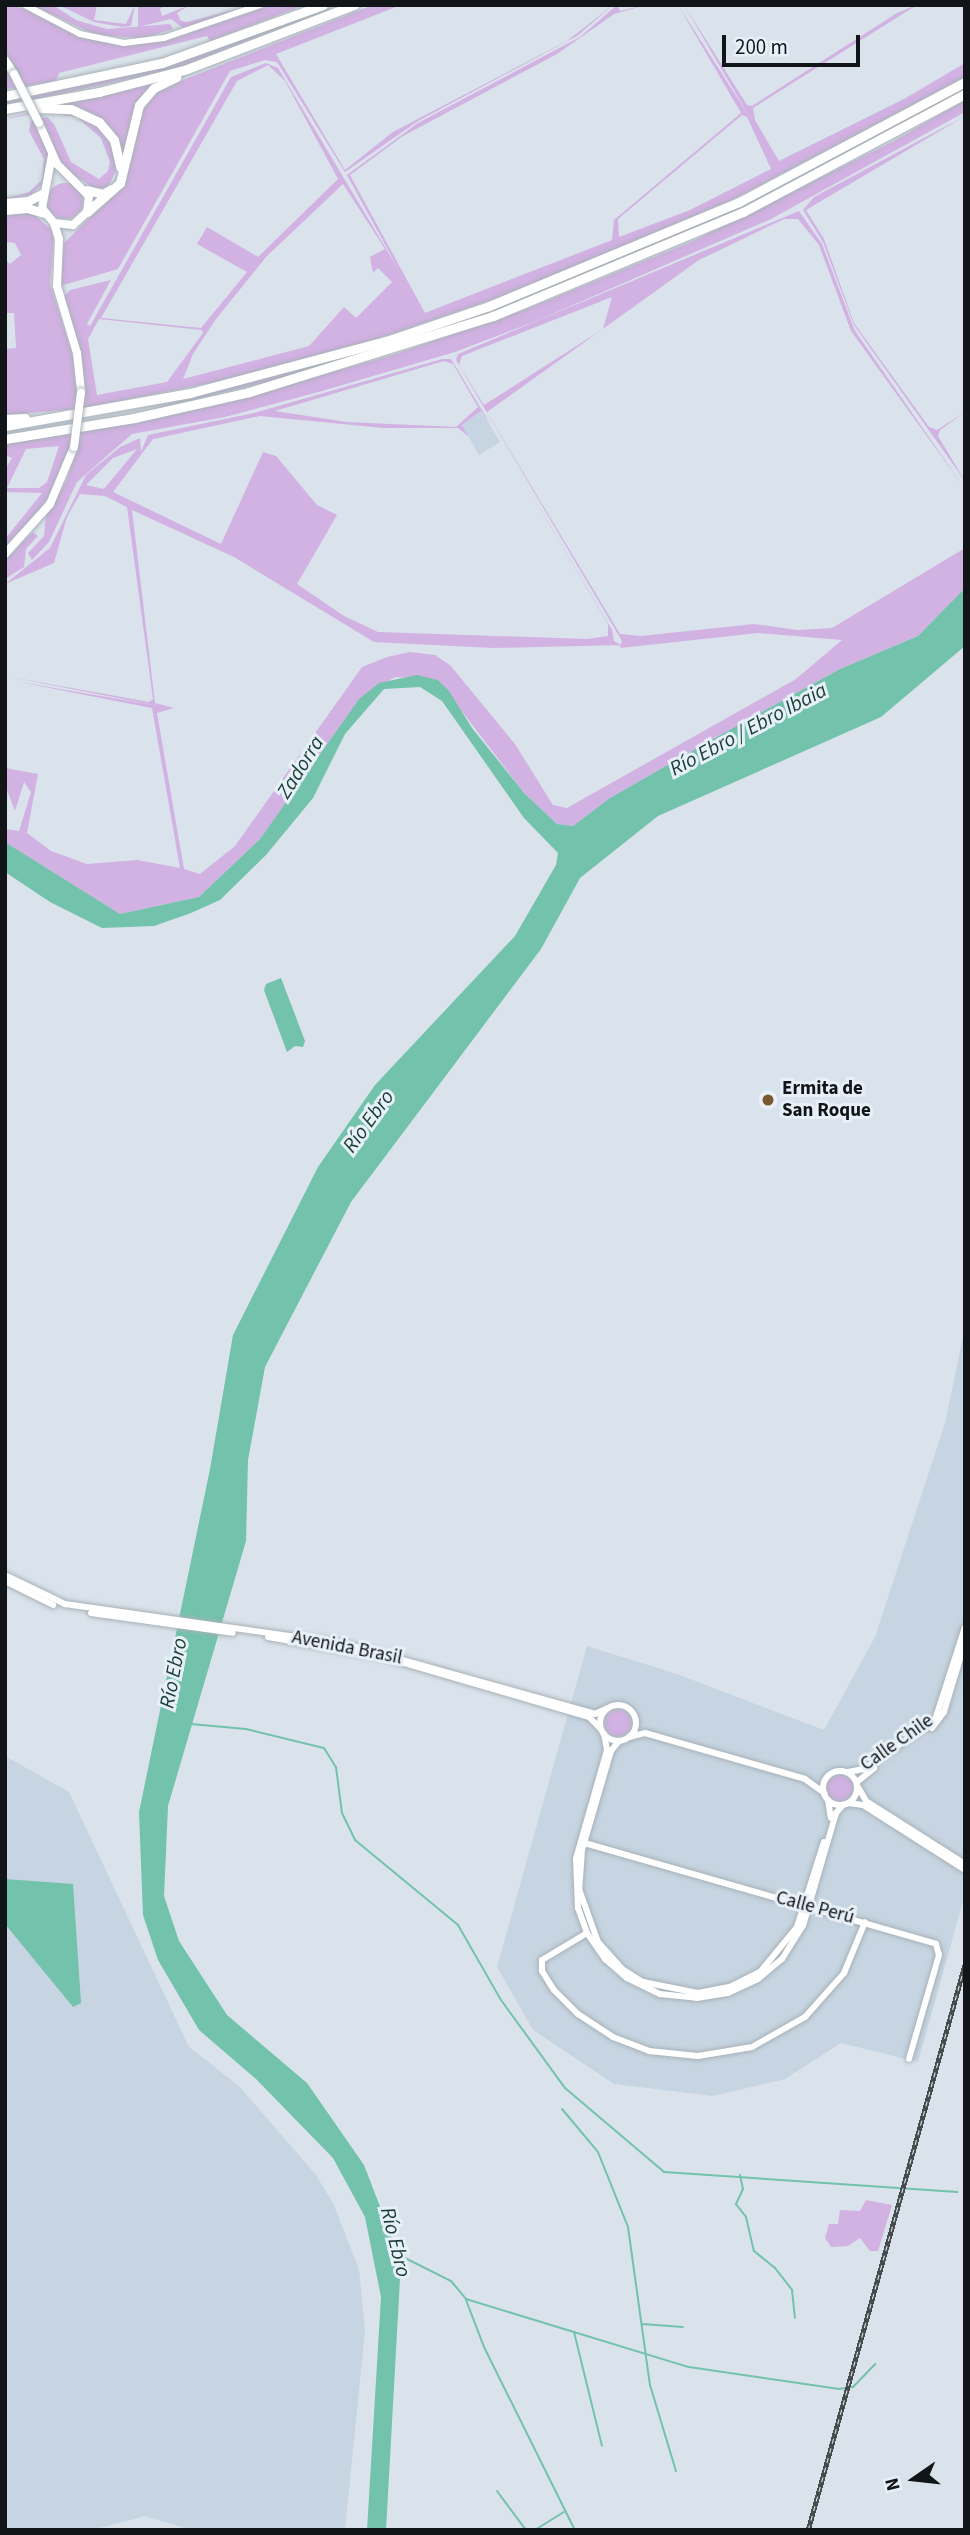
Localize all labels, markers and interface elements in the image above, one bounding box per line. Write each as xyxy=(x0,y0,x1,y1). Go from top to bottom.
scale bar xyxy=(725,21,863,65)
text: 200 m xyxy=(735,32,788,62)
water label: Río Ebro / Ebro Ibaia xyxy=(665,677,831,781)
water label: Zadorra xyxy=(271,731,329,803)
place label: Ermita de San Roque xyxy=(782,1078,871,1122)
water label: Río Ebro xyxy=(337,1085,399,1157)
marker: Ermita de San Roque xyxy=(760,1092,776,1108)
street label: Avenida Brasil xyxy=(290,1626,404,1670)
water label: Río Ebro xyxy=(154,1636,192,1710)
street label: Calle Chile xyxy=(856,1710,938,1776)
street label: Calle Perú xyxy=(773,1887,857,1929)
water label: Río Ebro xyxy=(375,2204,417,2280)
north arrow xyxy=(879,2444,949,2514)
text: N xyxy=(879,2475,908,2494)

